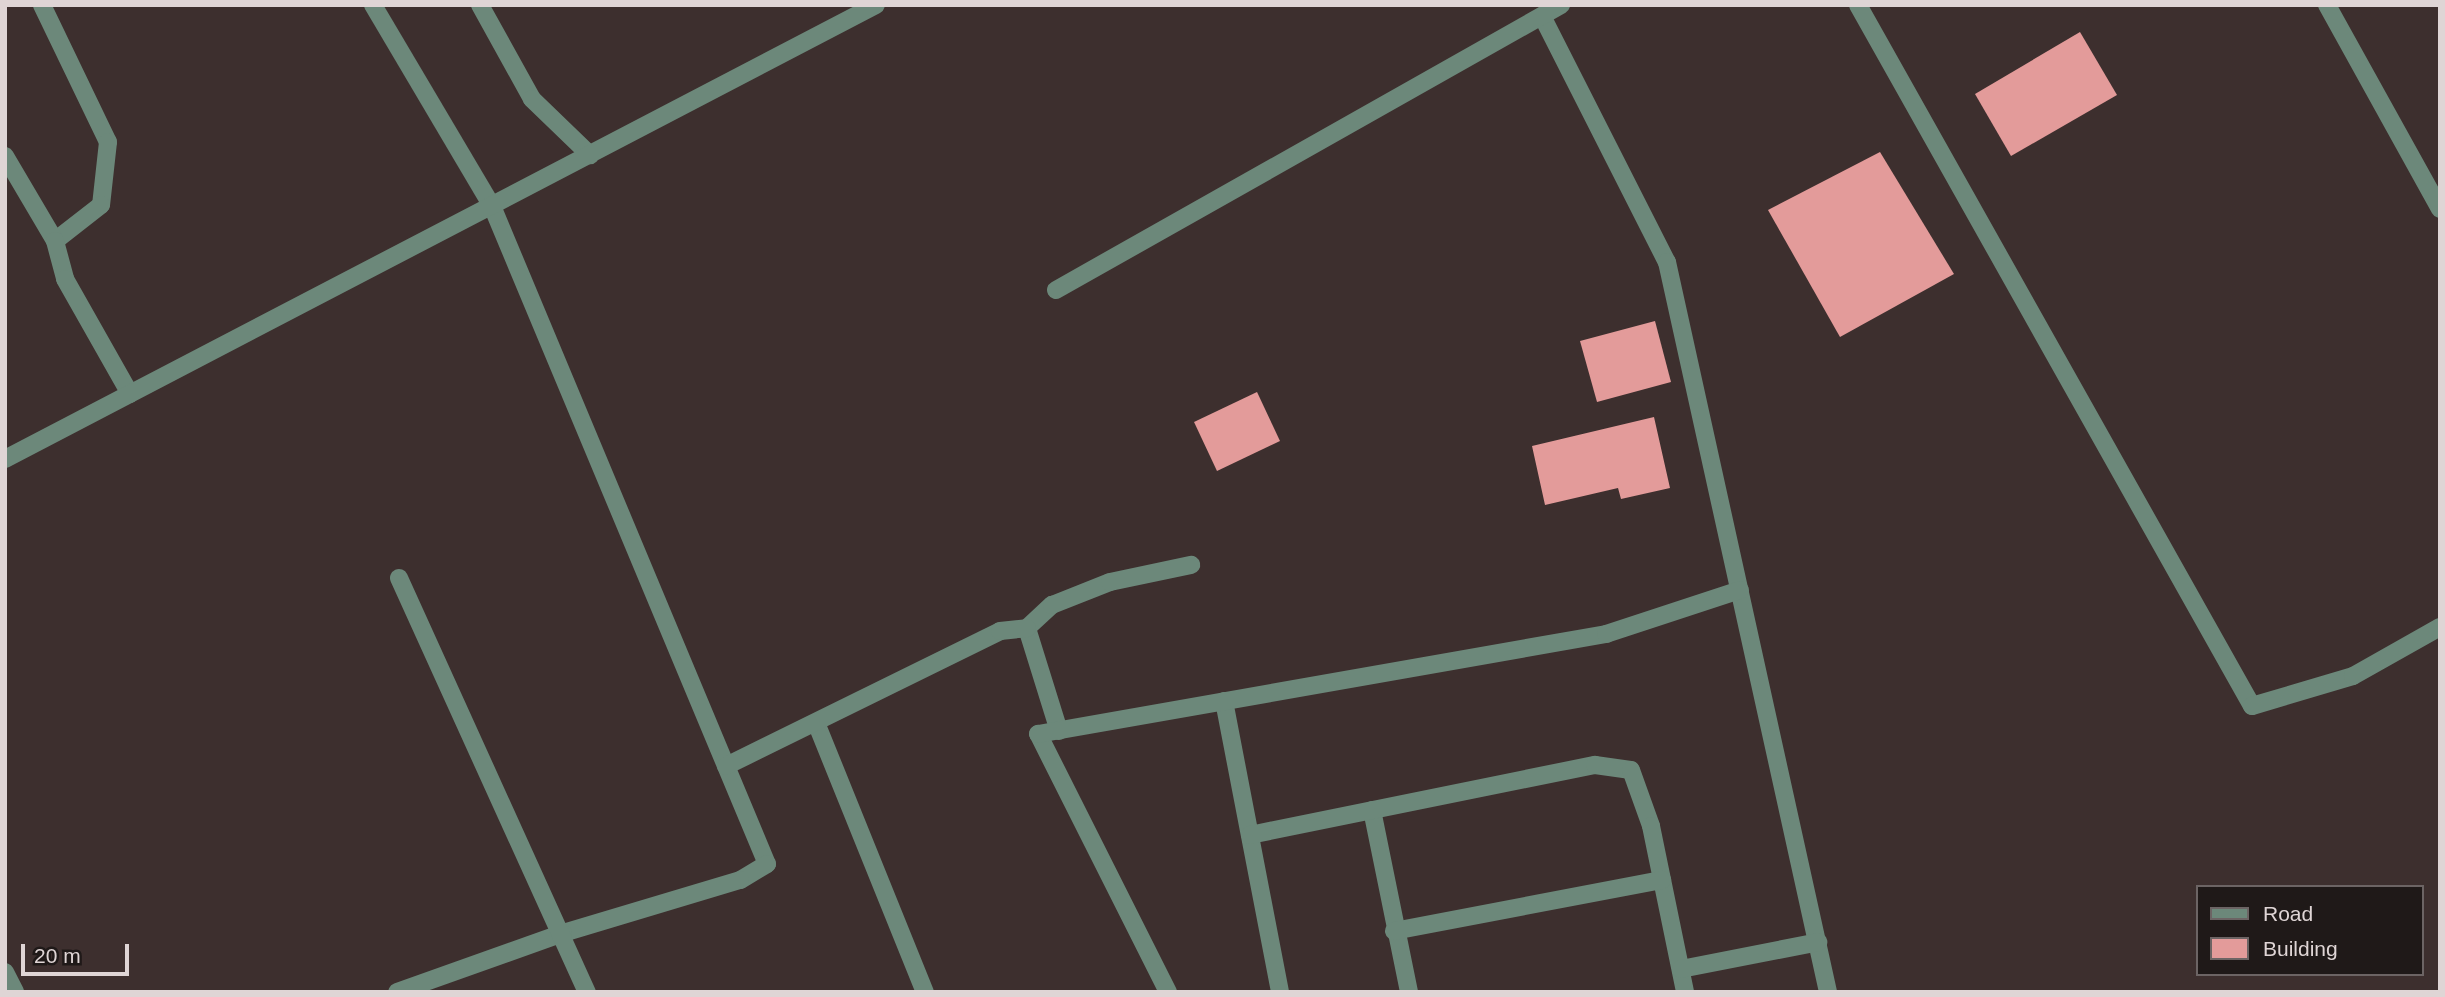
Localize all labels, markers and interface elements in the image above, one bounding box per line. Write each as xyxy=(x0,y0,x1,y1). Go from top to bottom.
legend xyxy=(2196,885,2424,976)
text: Road xyxy=(2263,902,2313,925)
scale bar xyxy=(24,930,133,974)
text: Building xyxy=(2263,937,2338,960)
text: 20 m xyxy=(34,944,81,967)

